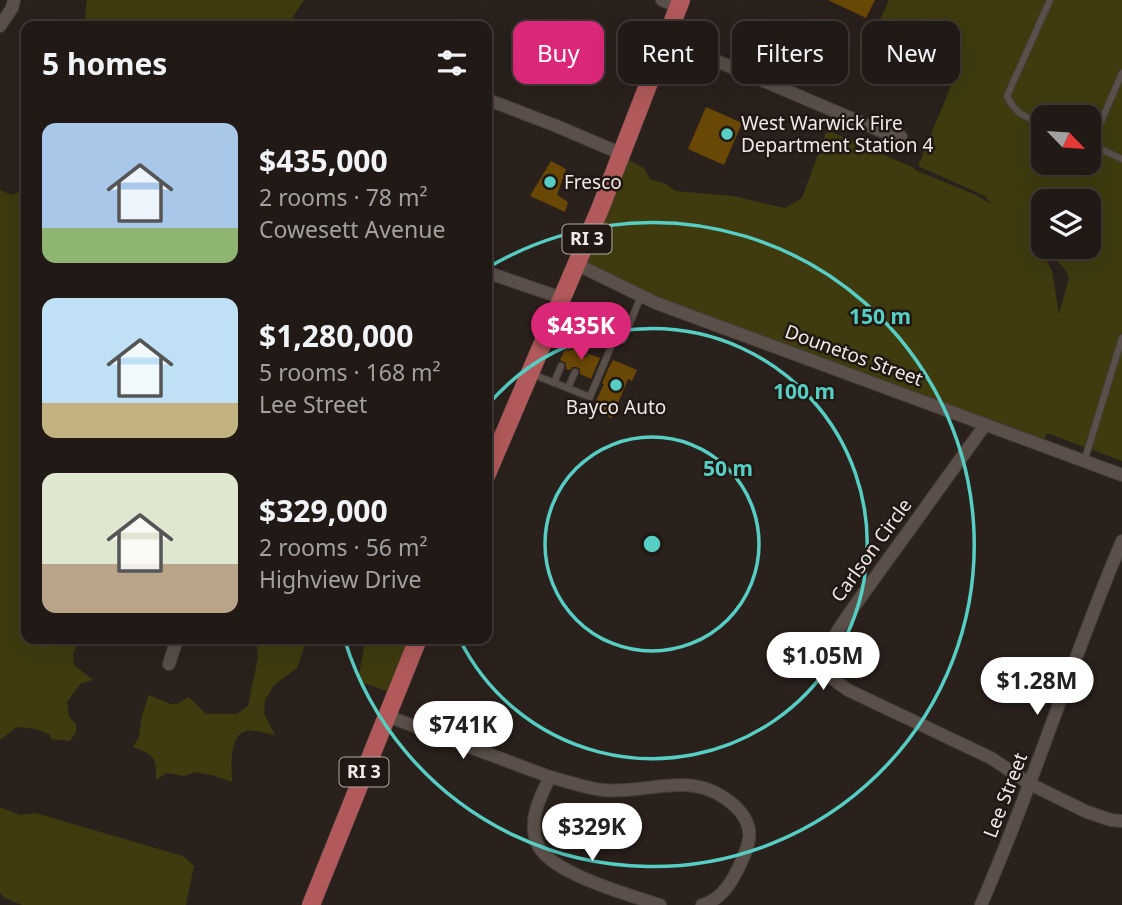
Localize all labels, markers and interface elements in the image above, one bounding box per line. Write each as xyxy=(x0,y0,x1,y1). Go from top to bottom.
chip: Buy xyxy=(513,21,604,84)
chip: Rent xyxy=(618,21,718,84)
chip: Filters xyxy=(732,21,848,84)
chip: New xyxy=(862,21,960,84)
text: 5 homes xyxy=(42,43,167,84)
icon: filters xyxy=(433,44,471,82)
north arrow xyxy=(1031,105,1101,175)
map controls xyxy=(1031,105,1101,259)
place label: West Warwick Fire Department Station 4 xyxy=(741,110,934,158)
marker: West Warwick Fire Department Station 4 xyxy=(719,126,735,142)
text: $435,000 xyxy=(259,140,388,181)
icon: home xyxy=(98,151,182,235)
place label: Fresco xyxy=(564,169,622,195)
marker: Fresco xyxy=(542,174,558,190)
text: 2 rooms · 78 m² xyxy=(259,181,428,213)
button: layers xyxy=(1031,189,1101,259)
text: Cowesett Avenue xyxy=(259,213,445,245)
road number: RI 3 xyxy=(562,225,612,254)
pin: $435K xyxy=(532,302,630,362)
text: 150 m xyxy=(849,302,911,330)
text: $435K xyxy=(547,309,615,341)
text: $1,280,000 xyxy=(259,315,413,356)
street label: Dounetos Street xyxy=(781,318,927,392)
icon: home xyxy=(98,326,182,410)
text: 5 rooms · 168 m² xyxy=(259,356,441,388)
marker: Bayco Auto xyxy=(608,377,624,393)
text: 100 m xyxy=(773,377,835,405)
text: Lee Street xyxy=(259,388,367,420)
place label: Bayco Auto xyxy=(566,394,666,420)
text: 50 m xyxy=(703,454,753,482)
text: $329,000 xyxy=(259,490,388,531)
street label: Carlson Circle xyxy=(825,493,917,607)
icon: home xyxy=(98,501,182,585)
text: 2 rooms · 56 m² xyxy=(259,531,428,563)
centre of rings xyxy=(640,532,664,556)
text: Highview Drive xyxy=(259,563,421,595)
pin: $1.05M xyxy=(766,632,880,692)
text: $1.05M xyxy=(783,639,863,671)
pin: $1.28M xyxy=(980,658,1094,717)
text: $1.28M xyxy=(997,664,1077,696)
pin: $741K xyxy=(414,702,512,761)
text: $741K xyxy=(429,708,497,740)
street label: Lee Street xyxy=(977,748,1033,841)
road number: RI 3 xyxy=(340,758,388,786)
pin: $329K xyxy=(543,804,641,863)
text: $329K xyxy=(558,810,626,842)

